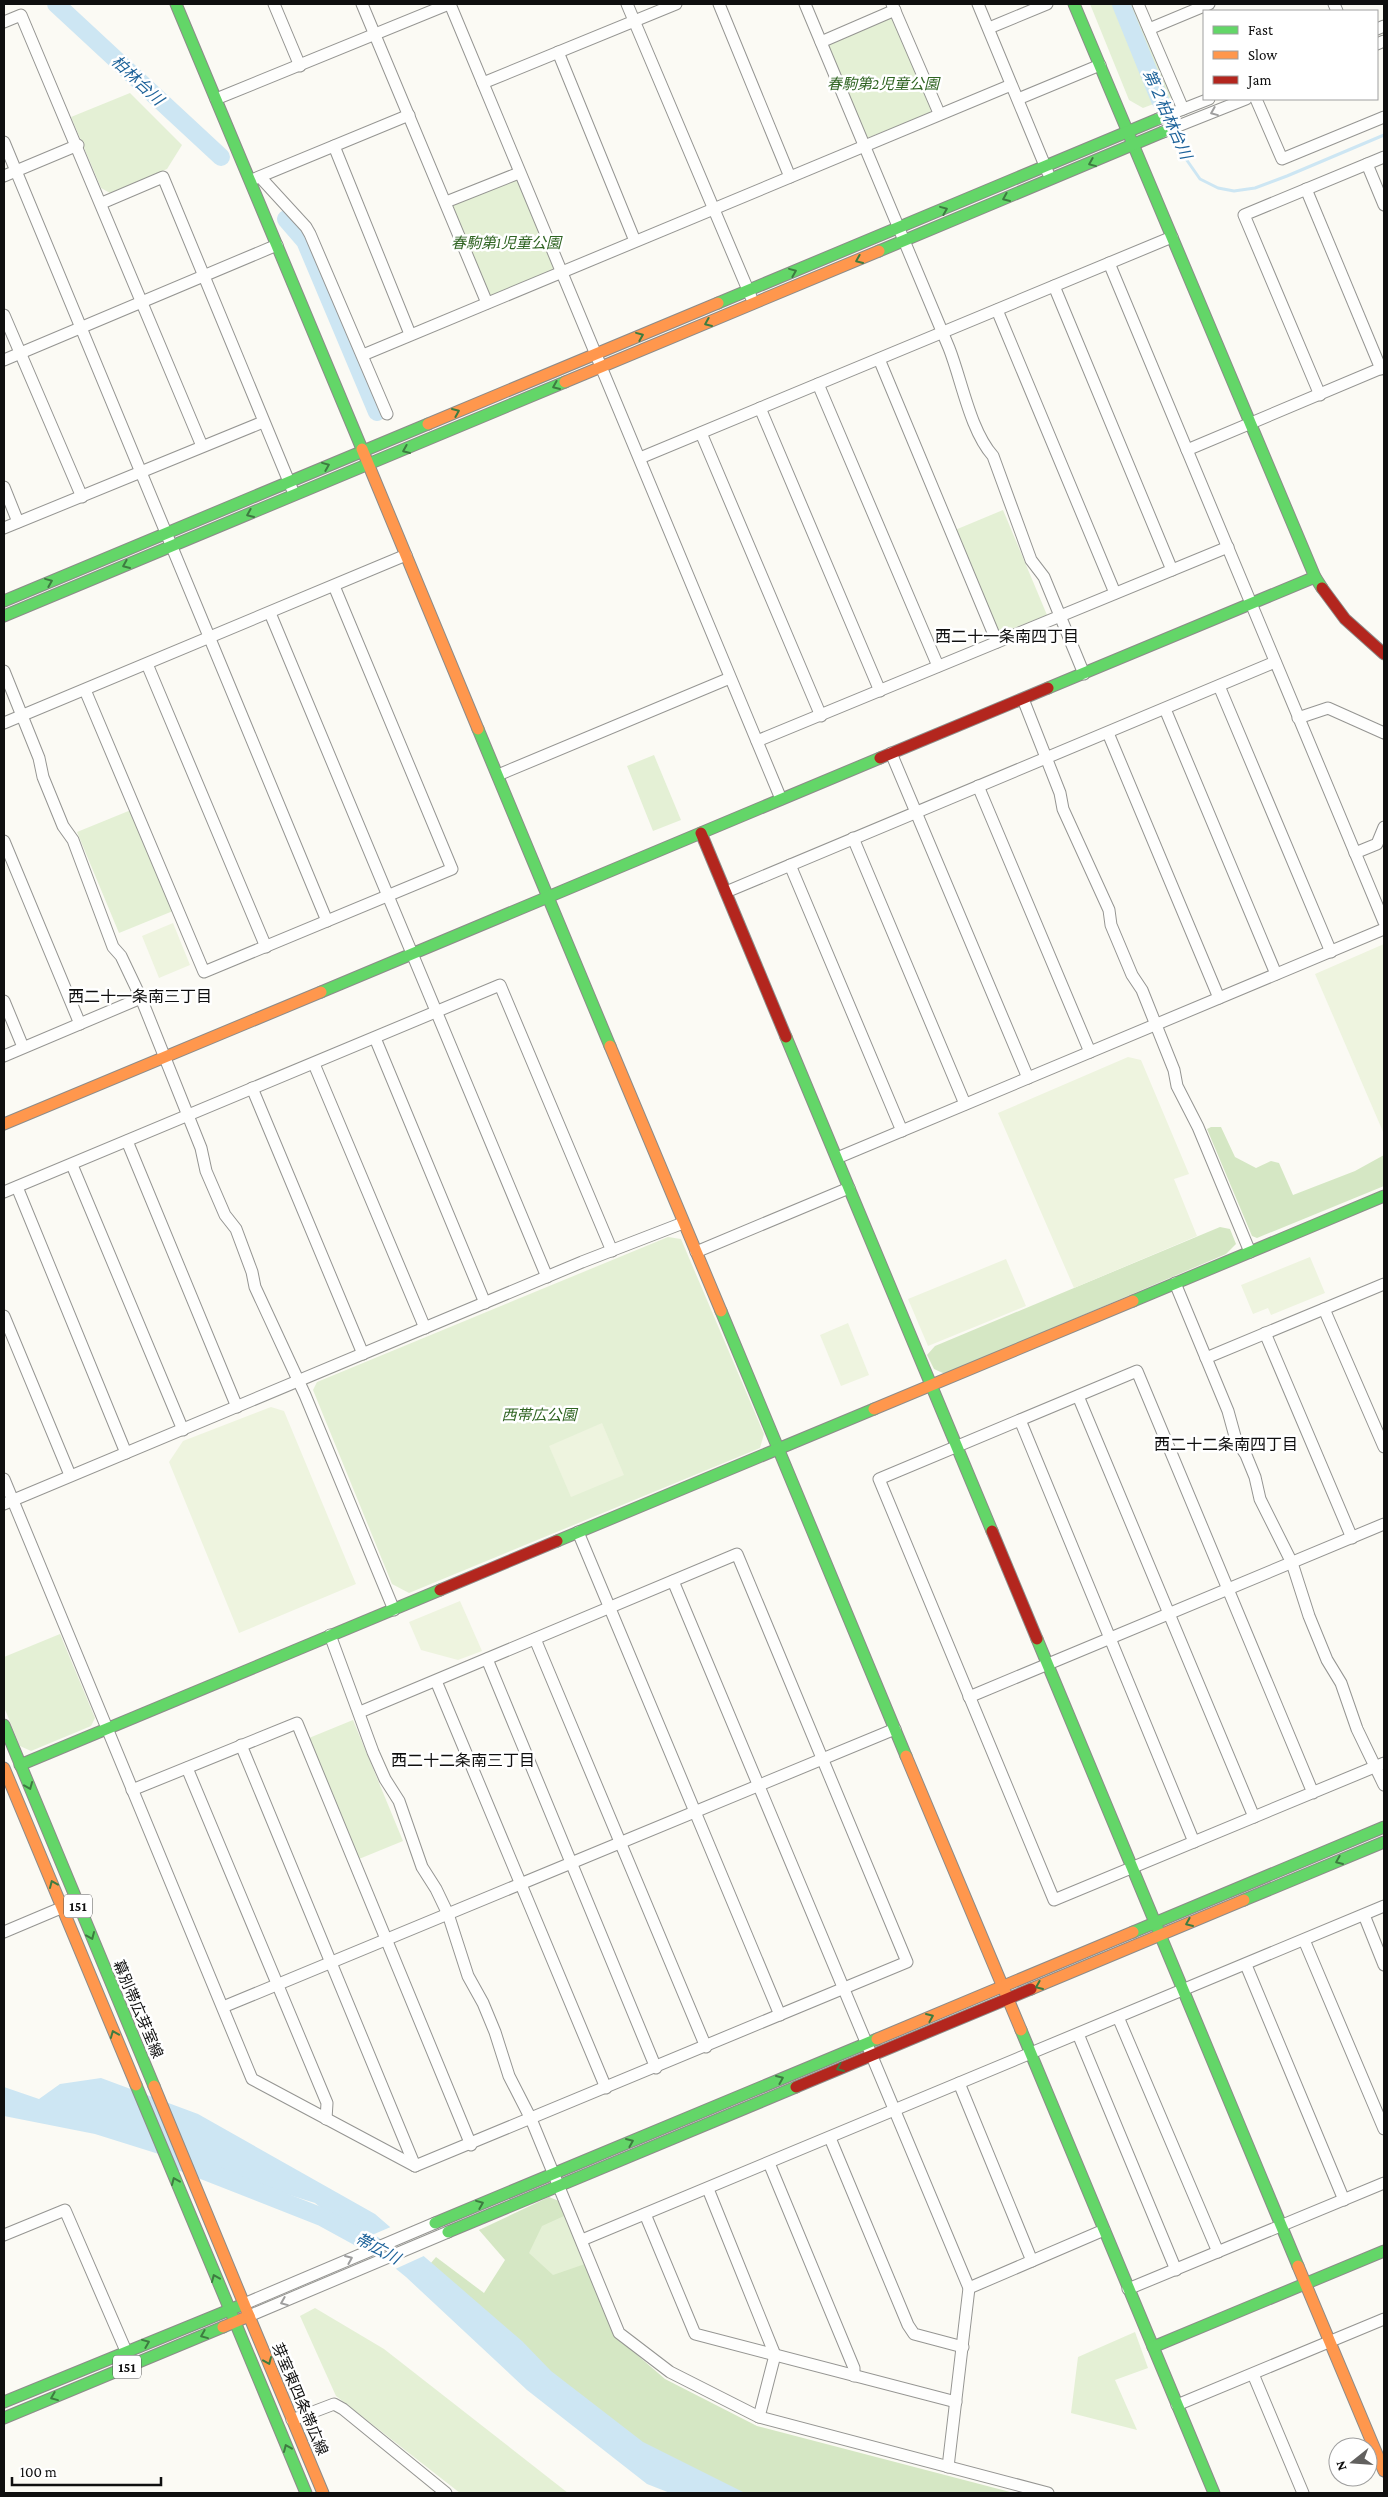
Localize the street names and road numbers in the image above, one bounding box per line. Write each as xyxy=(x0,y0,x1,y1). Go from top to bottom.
road number: 151 xyxy=(64,1894,92,1918)
street label: 幕別帯広芽室線 xyxy=(110,1958,166,2060)
street label: 芽室東四条帯広線 xyxy=(269,2341,331,2457)
road number: 151 xyxy=(113,2356,141,2378)

